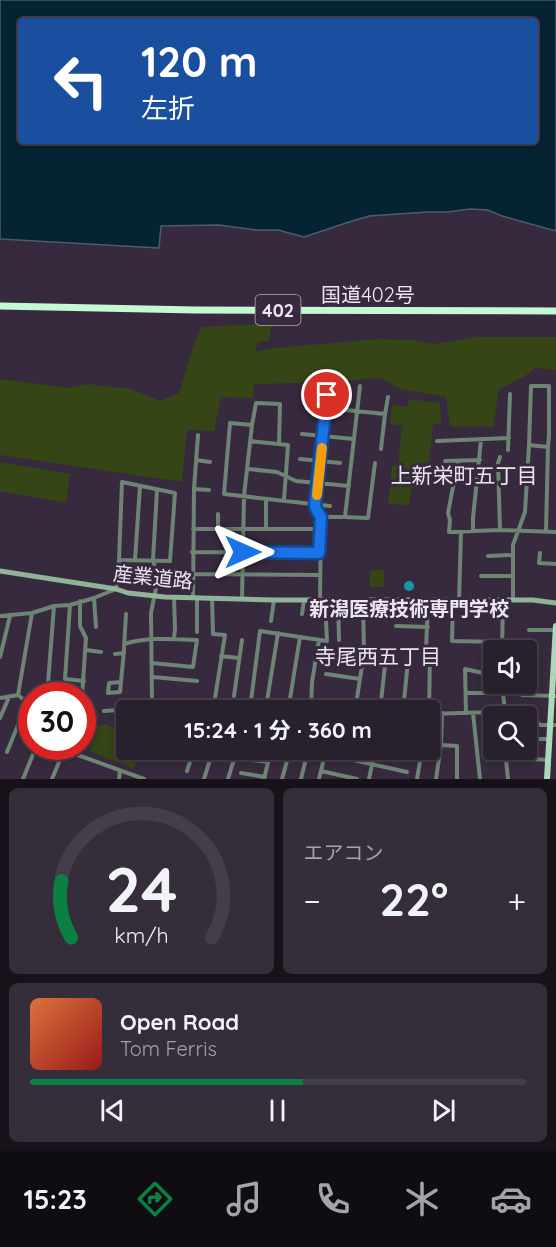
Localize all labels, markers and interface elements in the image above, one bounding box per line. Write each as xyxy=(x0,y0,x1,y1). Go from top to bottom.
text: 120 m xyxy=(141,35,258,88)
icon: left xyxy=(42,42,120,120)
text: 左折 xyxy=(141,91,195,125)
street label: 国道402号 xyxy=(321,282,415,307)
road number: 402 xyxy=(256,295,300,325)
pin xyxy=(301,369,352,420)
icon: arrive xyxy=(310,378,343,411)
district label: 上新栄町五丁目 xyxy=(391,462,538,488)
position arrow xyxy=(211,520,275,584)
street label: 産業道路 xyxy=(112,560,194,594)
marker: 新潟医療技術専門学校 xyxy=(402,579,416,593)
place label: 新潟医療技術専門学校 xyxy=(309,596,509,621)
map controls xyxy=(483,640,537,760)
button: sound xyxy=(483,640,537,694)
district label: 寺尾西五丁目 xyxy=(315,643,441,669)
speed limit sign: 30 xyxy=(18,682,96,760)
button: search xyxy=(483,706,537,760)
text: 15:24 · 1 分 · 360 m xyxy=(184,716,372,744)
text: エアコン xyxy=(304,840,384,865)
text: 24 xyxy=(105,850,177,928)
text: 22° xyxy=(380,871,448,927)
text: − xyxy=(304,880,321,921)
text: + xyxy=(507,880,526,921)
text: km/h xyxy=(114,922,168,948)
text: Open Road xyxy=(120,1008,239,1036)
text: Tom Ferris xyxy=(120,1036,217,1061)
icon: previous xyxy=(96,1094,129,1127)
icon: pause xyxy=(261,1094,294,1127)
icon: next xyxy=(427,1094,460,1127)
icon: directions xyxy=(134,1178,176,1220)
icon: music xyxy=(223,1178,265,1220)
icon: phone xyxy=(312,1178,354,1220)
icon: climate xyxy=(401,1178,443,1220)
icon: car xyxy=(490,1178,532,1220)
text: 15:23 xyxy=(24,1182,87,1216)

